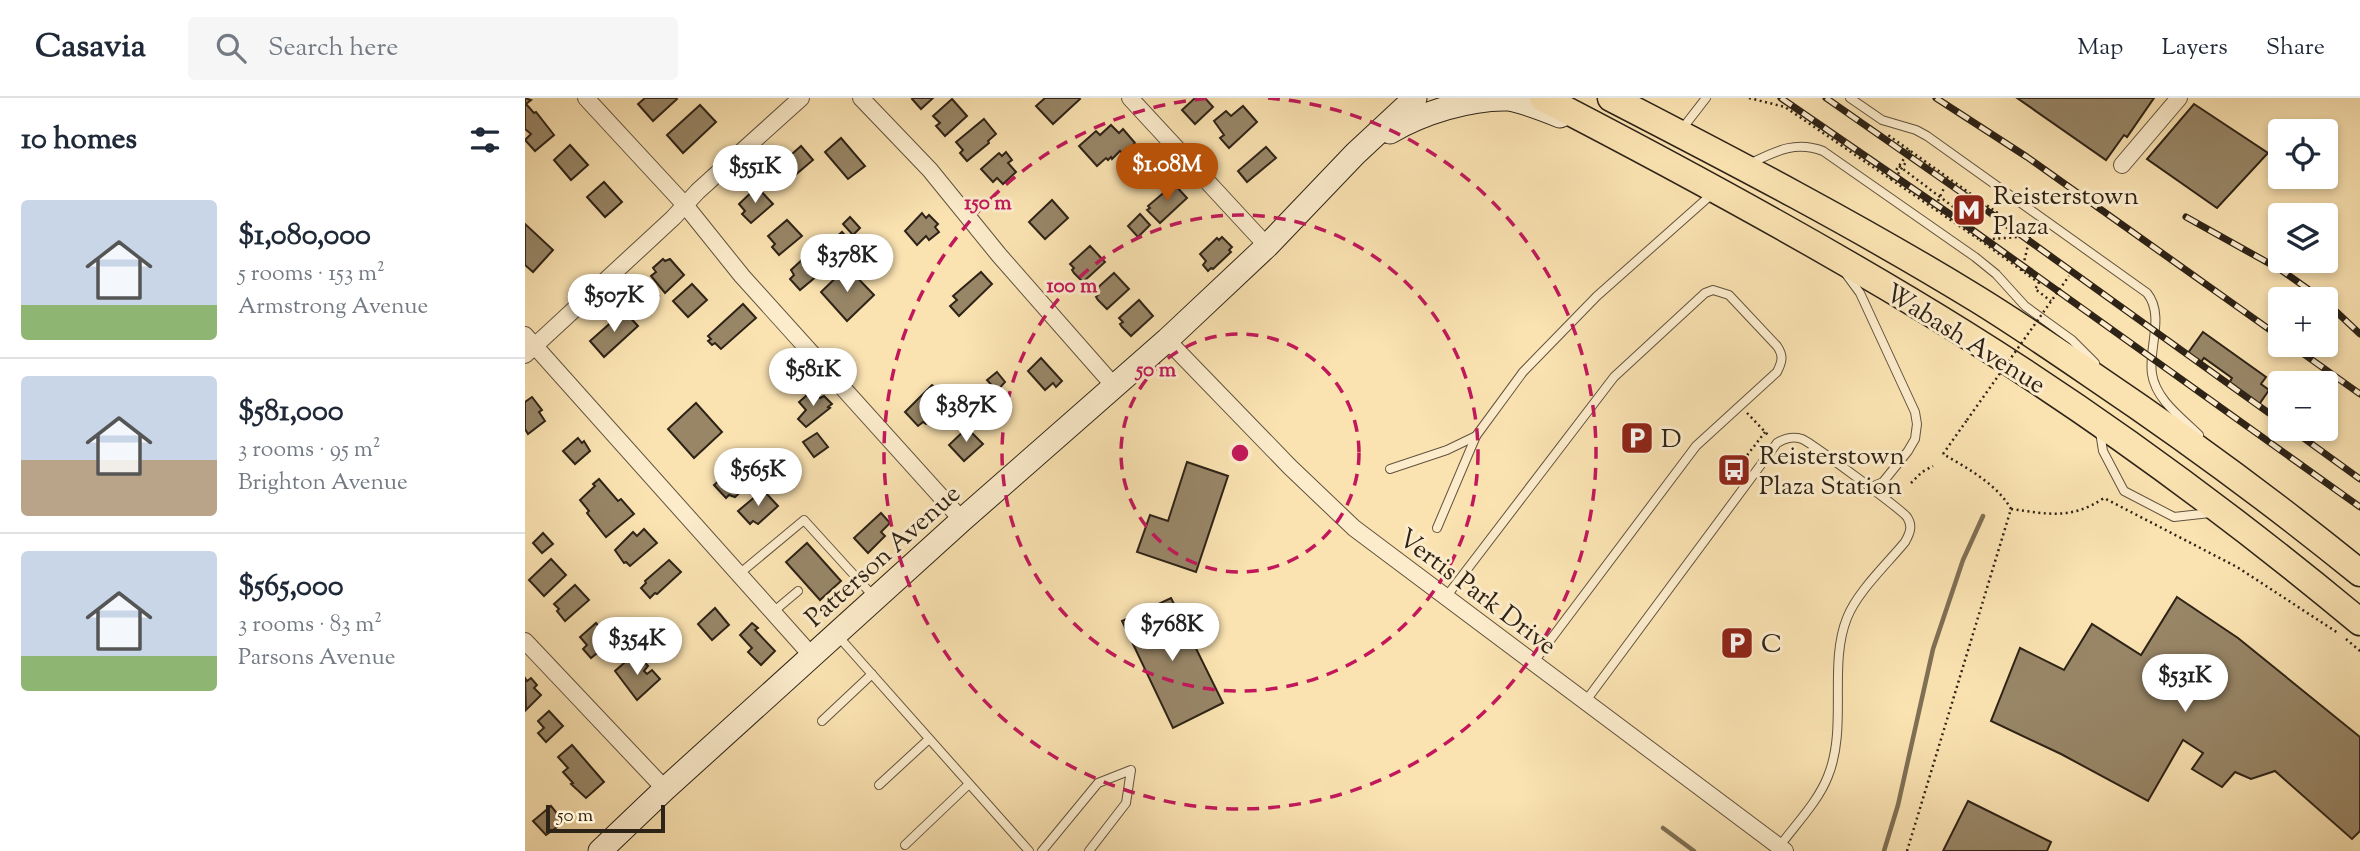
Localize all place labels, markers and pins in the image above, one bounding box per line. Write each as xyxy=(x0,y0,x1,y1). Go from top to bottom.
pin: $1.08M xyxy=(1110,144,1224,203)
pin: $551K xyxy=(706,146,804,205)
place label: Reisterstown Plaza xyxy=(1993,179,2139,246)
metro station icon: Reisterstown Plaza xyxy=(1950,191,1988,229)
pin: $378K xyxy=(798,234,896,294)
pin: $507K xyxy=(565,274,663,334)
pin: $581K xyxy=(764,348,862,408)
pin: $387K xyxy=(917,384,1015,444)
parking icon: D xyxy=(1618,419,1656,457)
place label: D xyxy=(1661,422,1682,459)
place label: Reisterstown Plaza Station xyxy=(1759,439,1905,506)
centre of rings xyxy=(1228,441,1252,465)
pin: $565K xyxy=(709,448,807,508)
bus stop icon: Reisterstown Plaza Station xyxy=(1715,451,1753,489)
pin: $768K xyxy=(1123,603,1221,663)
pin: $354K xyxy=(588,618,686,677)
parking icon: C xyxy=(1718,624,1756,662)
place label: C xyxy=(1761,627,1782,664)
pin: $531K xyxy=(2136,654,2234,714)

